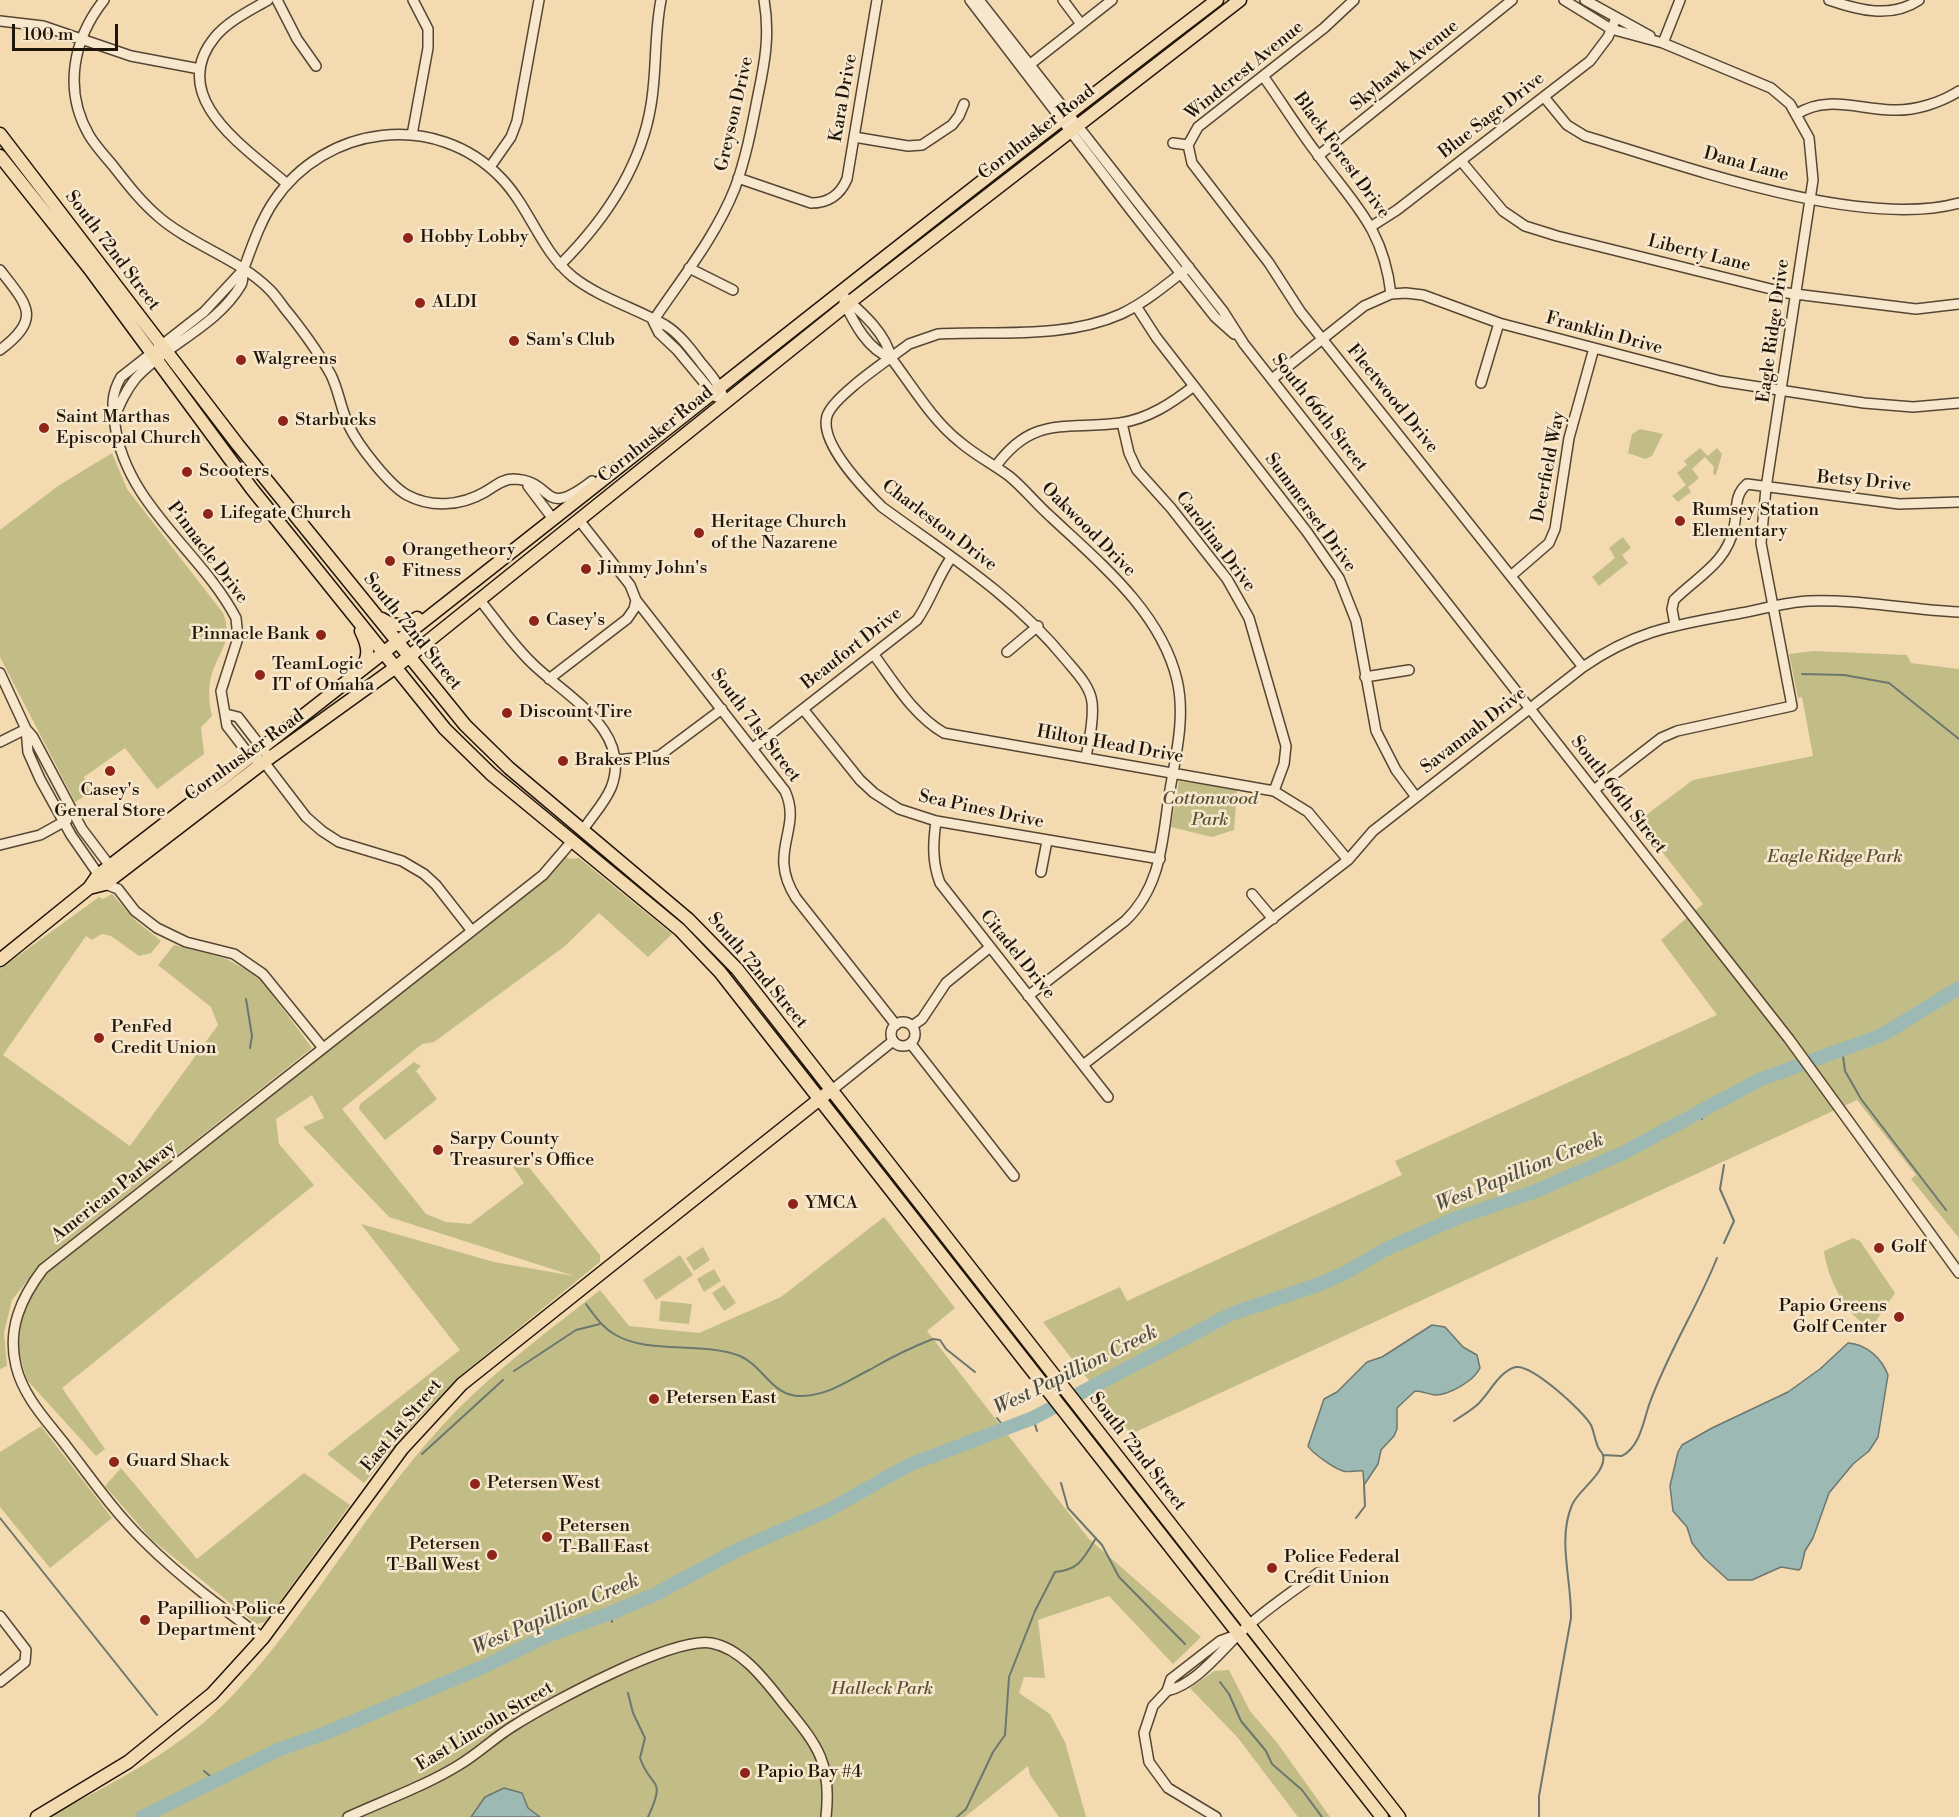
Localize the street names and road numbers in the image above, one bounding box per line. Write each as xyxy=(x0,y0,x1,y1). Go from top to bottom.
street label: Skyhawk Avenue xyxy=(1347,16,1463,116)
street label: Windcrest Avenue xyxy=(1182,17,1308,125)
street label: Kara Drive xyxy=(826,52,862,144)
street label: Greyson Drive xyxy=(711,55,759,173)
street label: Blue Sage Drive xyxy=(1435,68,1549,164)
street label: Cornhusker Road xyxy=(975,81,1099,185)
street label: Black Forest Drive xyxy=(1288,89,1394,223)
street label: Dana Lane xyxy=(1701,143,1791,187)
street label: South 72nd Street xyxy=(60,187,164,315)
street label: Liberty Lane xyxy=(1645,231,1753,277)
street label: Eagle Ridge Drive xyxy=(1753,258,1795,404)
street label: Franklin Drive xyxy=(1543,308,1665,360)
street label: Fleetwood Drive xyxy=(1341,340,1443,458)
street label: South 66th Street xyxy=(1266,350,1372,476)
street label: Cornhusker Road xyxy=(594,382,718,488)
street label: Deerfield Way xyxy=(1528,410,1570,524)
street label: Summerset Drive xyxy=(1260,449,1360,577)
street label: Betsy Drive xyxy=(1816,467,1912,497)
street label: Charleston Drive xyxy=(877,476,1001,576)
street label: Oakwood Drive xyxy=(1036,478,1140,582)
street label: Carolina Drive xyxy=(1170,488,1260,596)
street label: Pinnacle Drive xyxy=(162,498,252,608)
street label: South 72nd Street xyxy=(358,569,466,695)
street label: Beaufort Drive xyxy=(797,603,907,695)
street label: South 71st Street xyxy=(705,665,805,787)
street label: Savannah Drive xyxy=(1417,683,1531,779)
street label: Cornhusker Road xyxy=(181,706,309,806)
street label: Hilton Head Drive xyxy=(1035,721,1185,769)
street label: South 66th Street xyxy=(1565,732,1671,858)
street label: Sea Pines Drive xyxy=(916,786,1046,834)
street label: Citadel Drive xyxy=(975,906,1059,1004)
street label: South 72nd Street xyxy=(702,909,812,1033)
street label: American Parkway xyxy=(48,1137,180,1247)
street label: East 1st Street xyxy=(357,1375,447,1477)
street label: South 72nd Street xyxy=(1084,1388,1190,1516)
street label: East Lincoln Street xyxy=(413,1678,557,1776)

